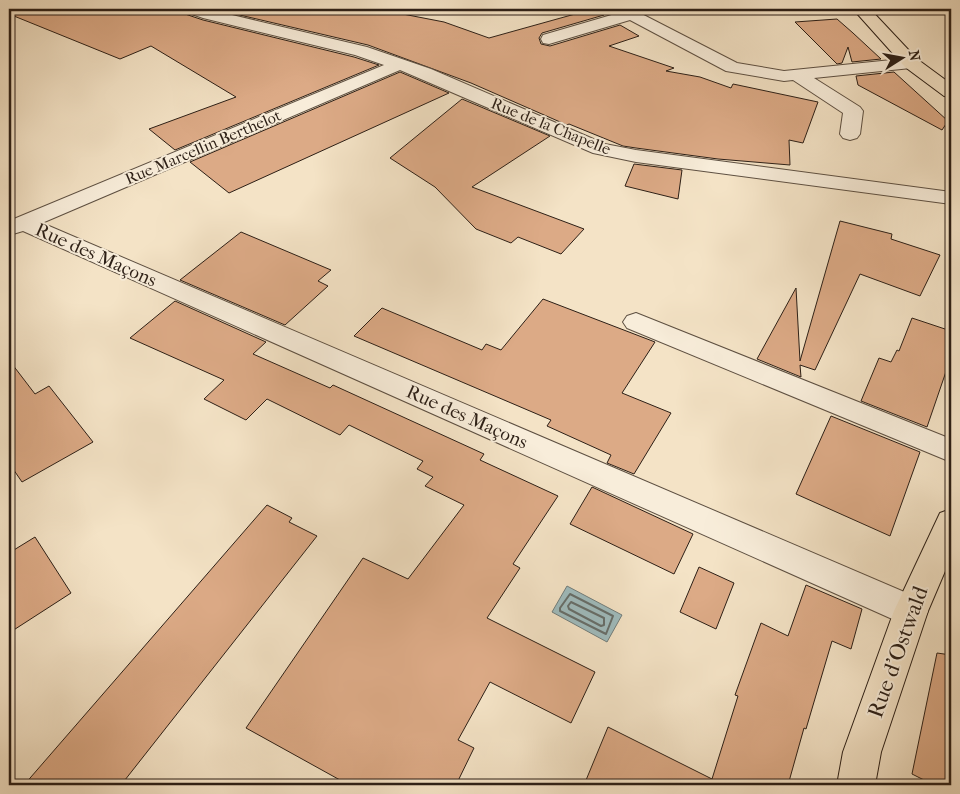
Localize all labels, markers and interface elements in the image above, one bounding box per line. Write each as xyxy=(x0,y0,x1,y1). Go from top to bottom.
north arrow xyxy=(878,32,928,82)
text: N xyxy=(905,49,924,63)
street label: Rue de la Chapelle xyxy=(488,93,614,159)
street label: Rue Marcellin Berthelot xyxy=(122,105,284,188)
street label: Rue des Maçons xyxy=(32,218,160,292)
street label: Rue des Maçons xyxy=(403,380,531,454)
street label: Rue d'Ostwald xyxy=(862,582,934,721)

